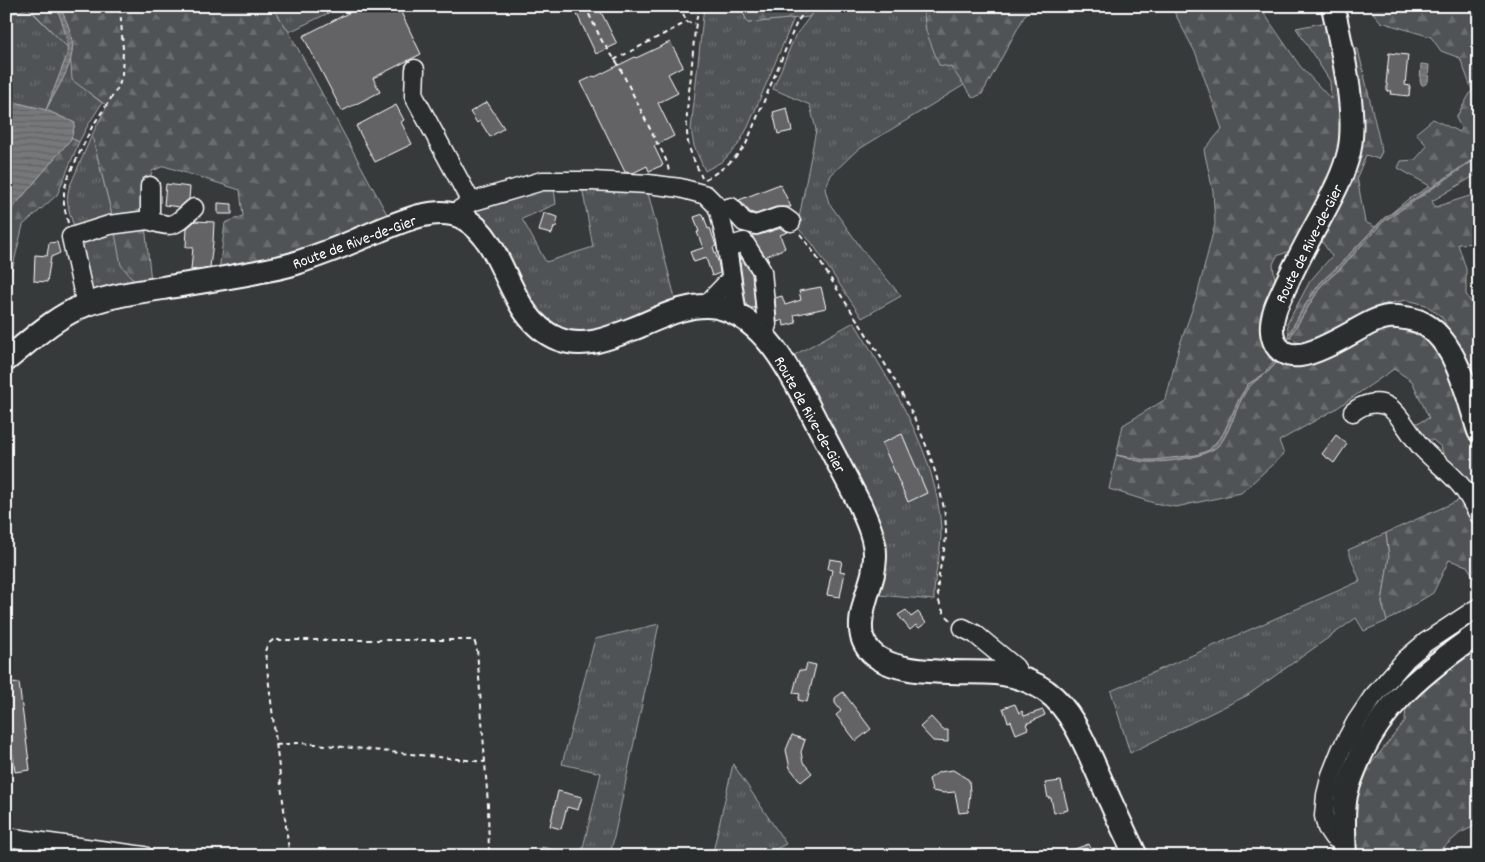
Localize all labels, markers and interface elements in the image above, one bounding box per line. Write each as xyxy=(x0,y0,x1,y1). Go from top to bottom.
street label: Route de Rive-de-Gier xyxy=(1270,181,1350,308)
street label: Route de Rive-de-Gier xyxy=(290,210,420,276)
street label: Route de Rive-de-Gier xyxy=(767,353,851,478)

